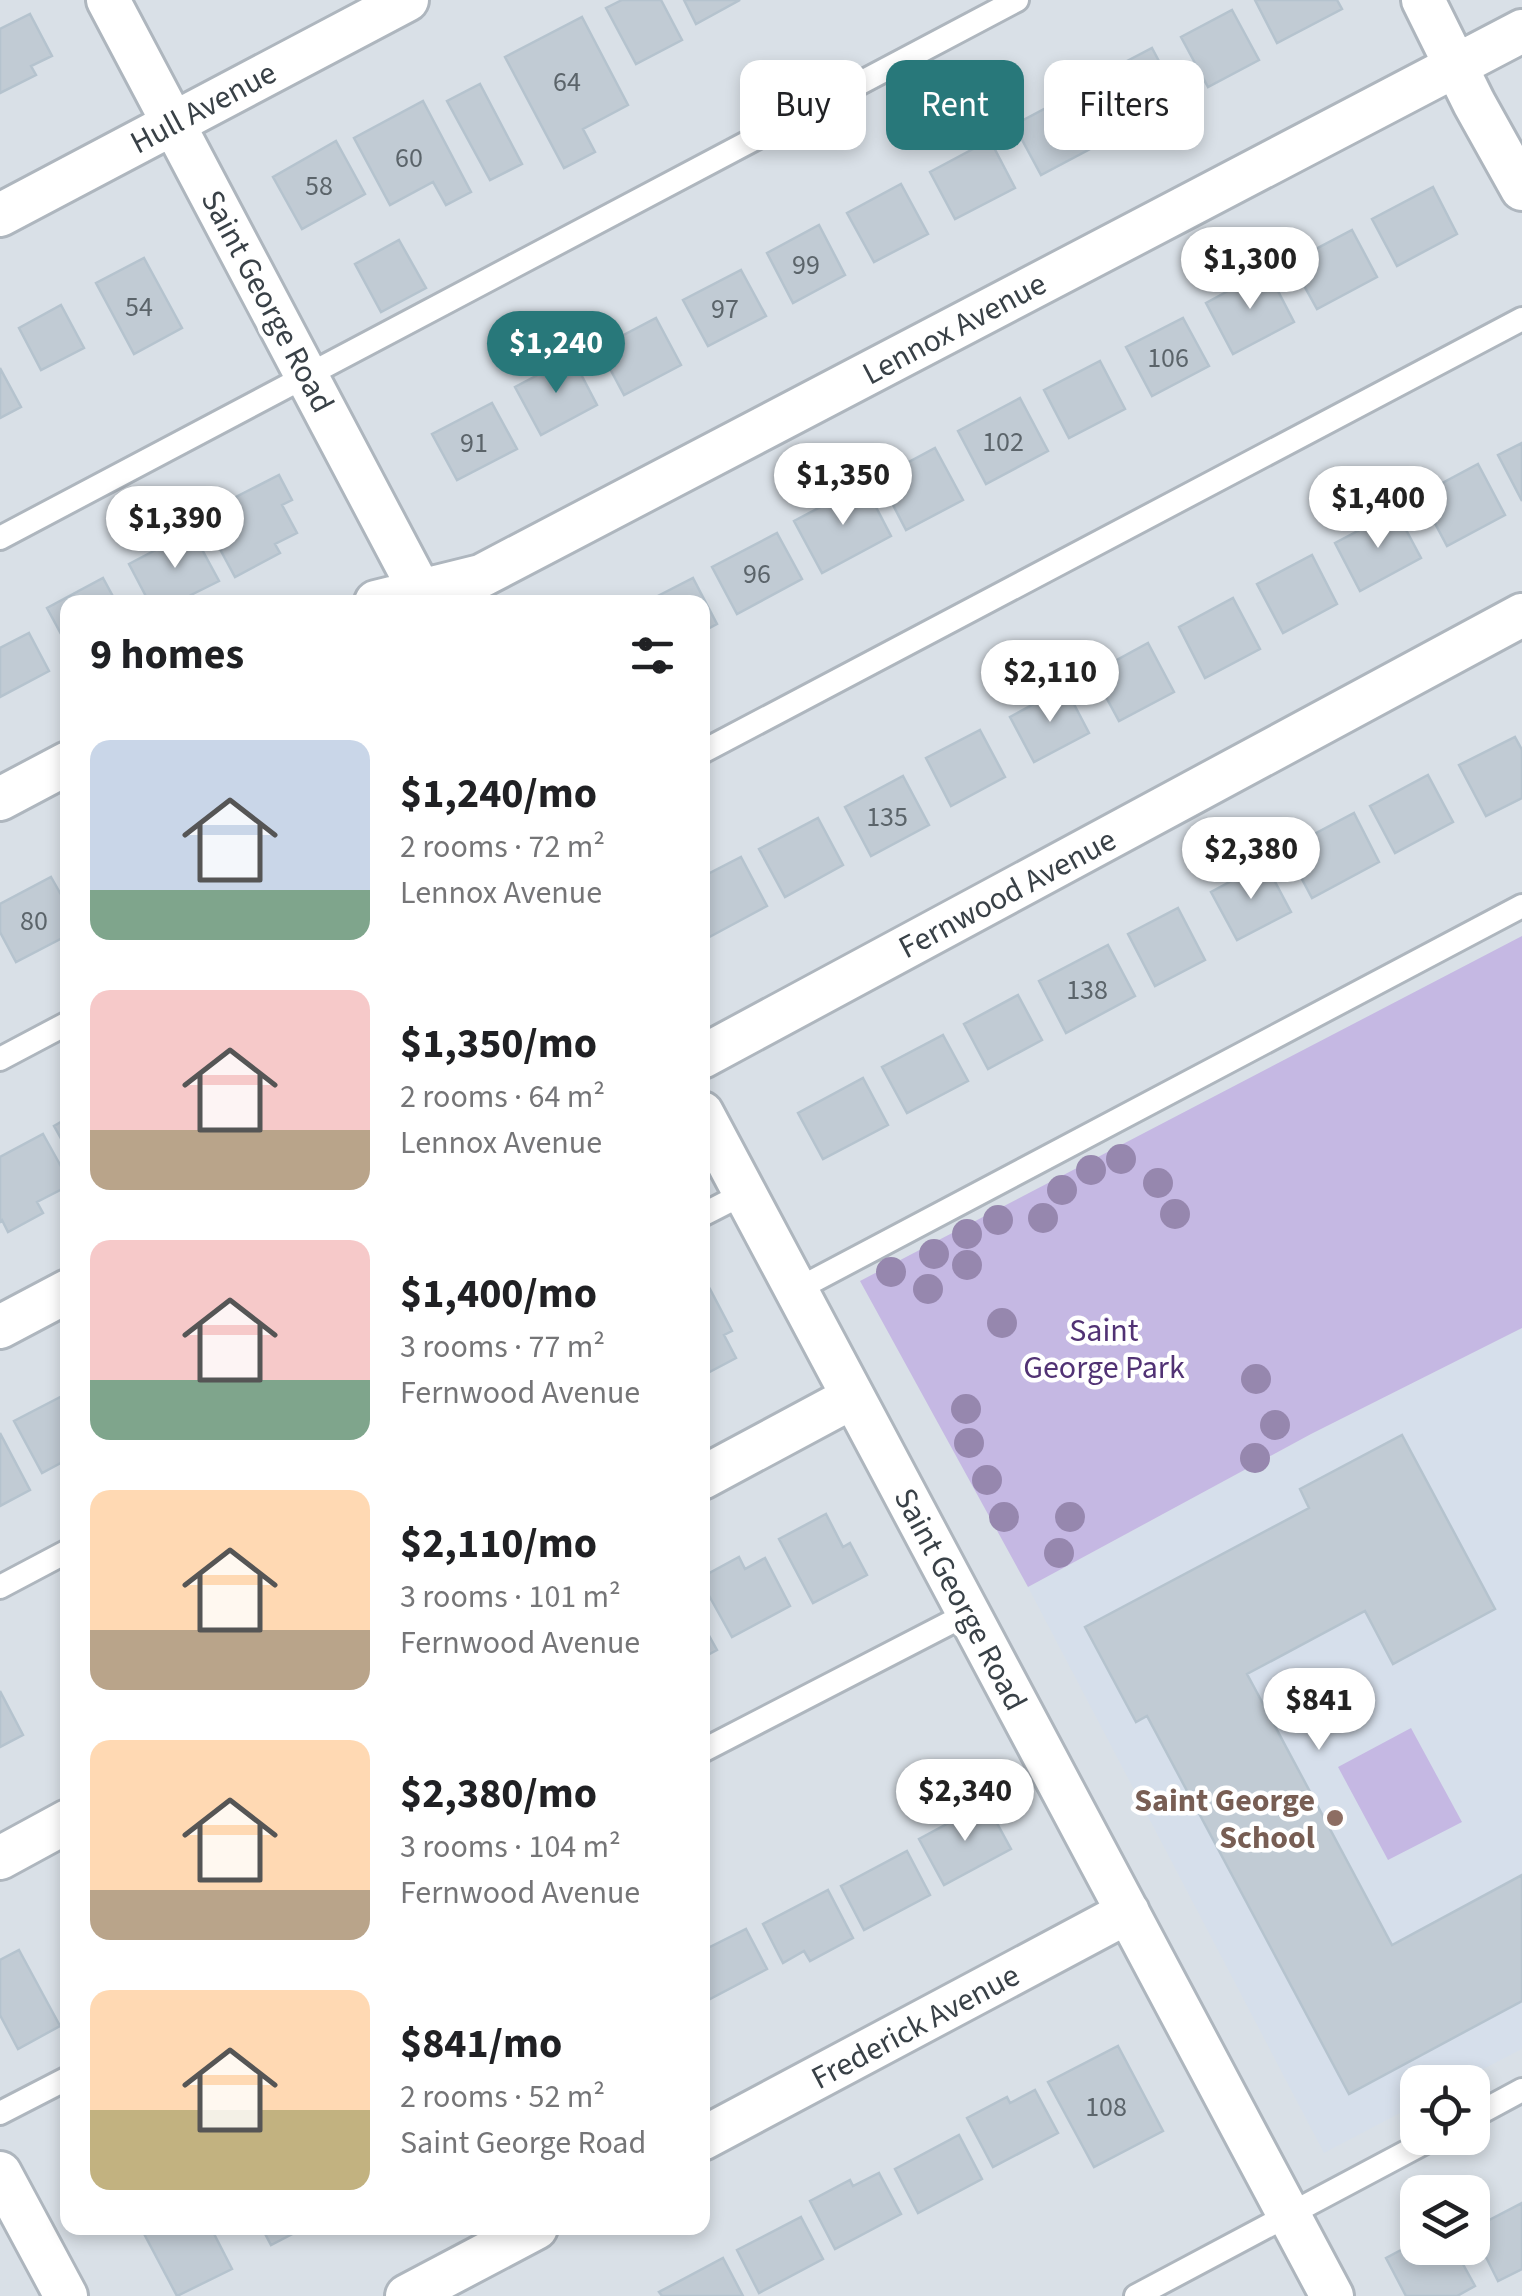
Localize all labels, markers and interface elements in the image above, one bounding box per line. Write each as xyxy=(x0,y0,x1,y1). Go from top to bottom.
street label: Hull Avenue xyxy=(122,50,285,166)
chip: Buy xyxy=(740,60,866,150)
chip: Rent xyxy=(886,60,1024,150)
chip: Filters xyxy=(1044,60,1204,150)
house number: 64 xyxy=(553,62,581,102)
house number: 60 xyxy=(395,138,423,178)
house number: 58 xyxy=(305,166,333,206)
street label: Saint George Road xyxy=(189,182,345,421)
pin: $1,300 xyxy=(1169,227,1331,312)
text: $1,300 xyxy=(1203,236,1297,282)
house number: 99 xyxy=(792,245,820,285)
street label: Lennox Avenue xyxy=(854,261,1055,397)
house number: 54 xyxy=(125,287,153,327)
house number: 97 xyxy=(711,289,739,329)
pin: $1,240 xyxy=(475,311,637,396)
text: $1,240 xyxy=(509,320,603,366)
house number: 106 xyxy=(1147,338,1189,378)
house number: 102 xyxy=(982,422,1024,462)
house number: 91 xyxy=(460,423,488,463)
pin: $1,350 xyxy=(762,443,924,528)
text: $1,350 xyxy=(796,452,890,498)
pin: $1,400 xyxy=(1297,466,1459,551)
text: $1,400 xyxy=(1331,475,1425,521)
pin: $1,390 xyxy=(94,486,256,571)
text: $1,390 xyxy=(128,495,222,541)
house number: 96 xyxy=(743,554,771,594)
text: 9 homes xyxy=(90,625,244,685)
icon: filters xyxy=(625,628,680,683)
pin: $2,110 xyxy=(969,640,1131,725)
text: $2,110 xyxy=(1003,649,1097,695)
text: $1,240/mo xyxy=(400,764,597,824)
icon: home xyxy=(170,780,290,900)
house number: 135 xyxy=(866,797,908,837)
street label: Fernwood Avenue xyxy=(891,817,1124,971)
pin: $2,380 xyxy=(1170,817,1332,902)
text: 2 rooms · 72 m² xyxy=(400,824,605,870)
text: $2,380 xyxy=(1204,826,1298,872)
text: Lennox Avenue xyxy=(400,870,602,916)
house number: 80 xyxy=(20,901,48,941)
house number: 138 xyxy=(1066,970,1108,1010)
text: $1,350/mo xyxy=(400,1014,597,1074)
icon: home xyxy=(170,1030,290,1150)
text: 2 rooms · 64 m² xyxy=(400,1074,605,1120)
text: Lennox Avenue xyxy=(400,1120,602,1166)
text: $1,400/mo xyxy=(400,1264,597,1324)
icon: home xyxy=(170,1280,290,1400)
park label: Saint George Park xyxy=(1023,1308,1185,1391)
text: 3 rooms · 77 m² xyxy=(400,1324,605,1370)
text: Fernwood Avenue xyxy=(400,1370,640,1416)
street label: Saint George Road xyxy=(882,1480,1038,1719)
text: $2,110/mo xyxy=(400,1514,597,1574)
icon: home xyxy=(170,1530,290,1650)
text: 3 rooms · 101 m² xyxy=(400,1574,621,1620)
text: Fernwood Avenue xyxy=(400,1620,640,1666)
pin: $841 xyxy=(1260,1668,1378,1753)
text: $841 xyxy=(1285,1677,1353,1723)
pin: $2,340 xyxy=(884,1759,1046,1844)
text: $2,380/mo xyxy=(400,1764,597,1824)
text: $2,340 xyxy=(918,1768,1012,1814)
place label: Saint George School xyxy=(1134,1778,1315,1861)
icon: home xyxy=(170,1780,290,1900)
marker: Saint George School xyxy=(1324,1807,1346,1829)
text: 3 rooms · 104 m² xyxy=(400,1824,621,1870)
text: Fernwood Avenue xyxy=(400,1870,640,1916)
street label: Frederick Avenue xyxy=(803,1953,1028,2101)
text: $841/mo xyxy=(400,2014,562,2074)
icon: home xyxy=(170,2030,290,2150)
map controls xyxy=(1400,2065,1490,2265)
button: locate xyxy=(1400,2065,1490,2155)
text: 2 rooms · 52 m² xyxy=(400,2074,605,2120)
house number: 108 xyxy=(1085,2087,1127,2127)
text: Saint George Road xyxy=(400,2120,646,2166)
button: layers xyxy=(1400,2175,1490,2265)

